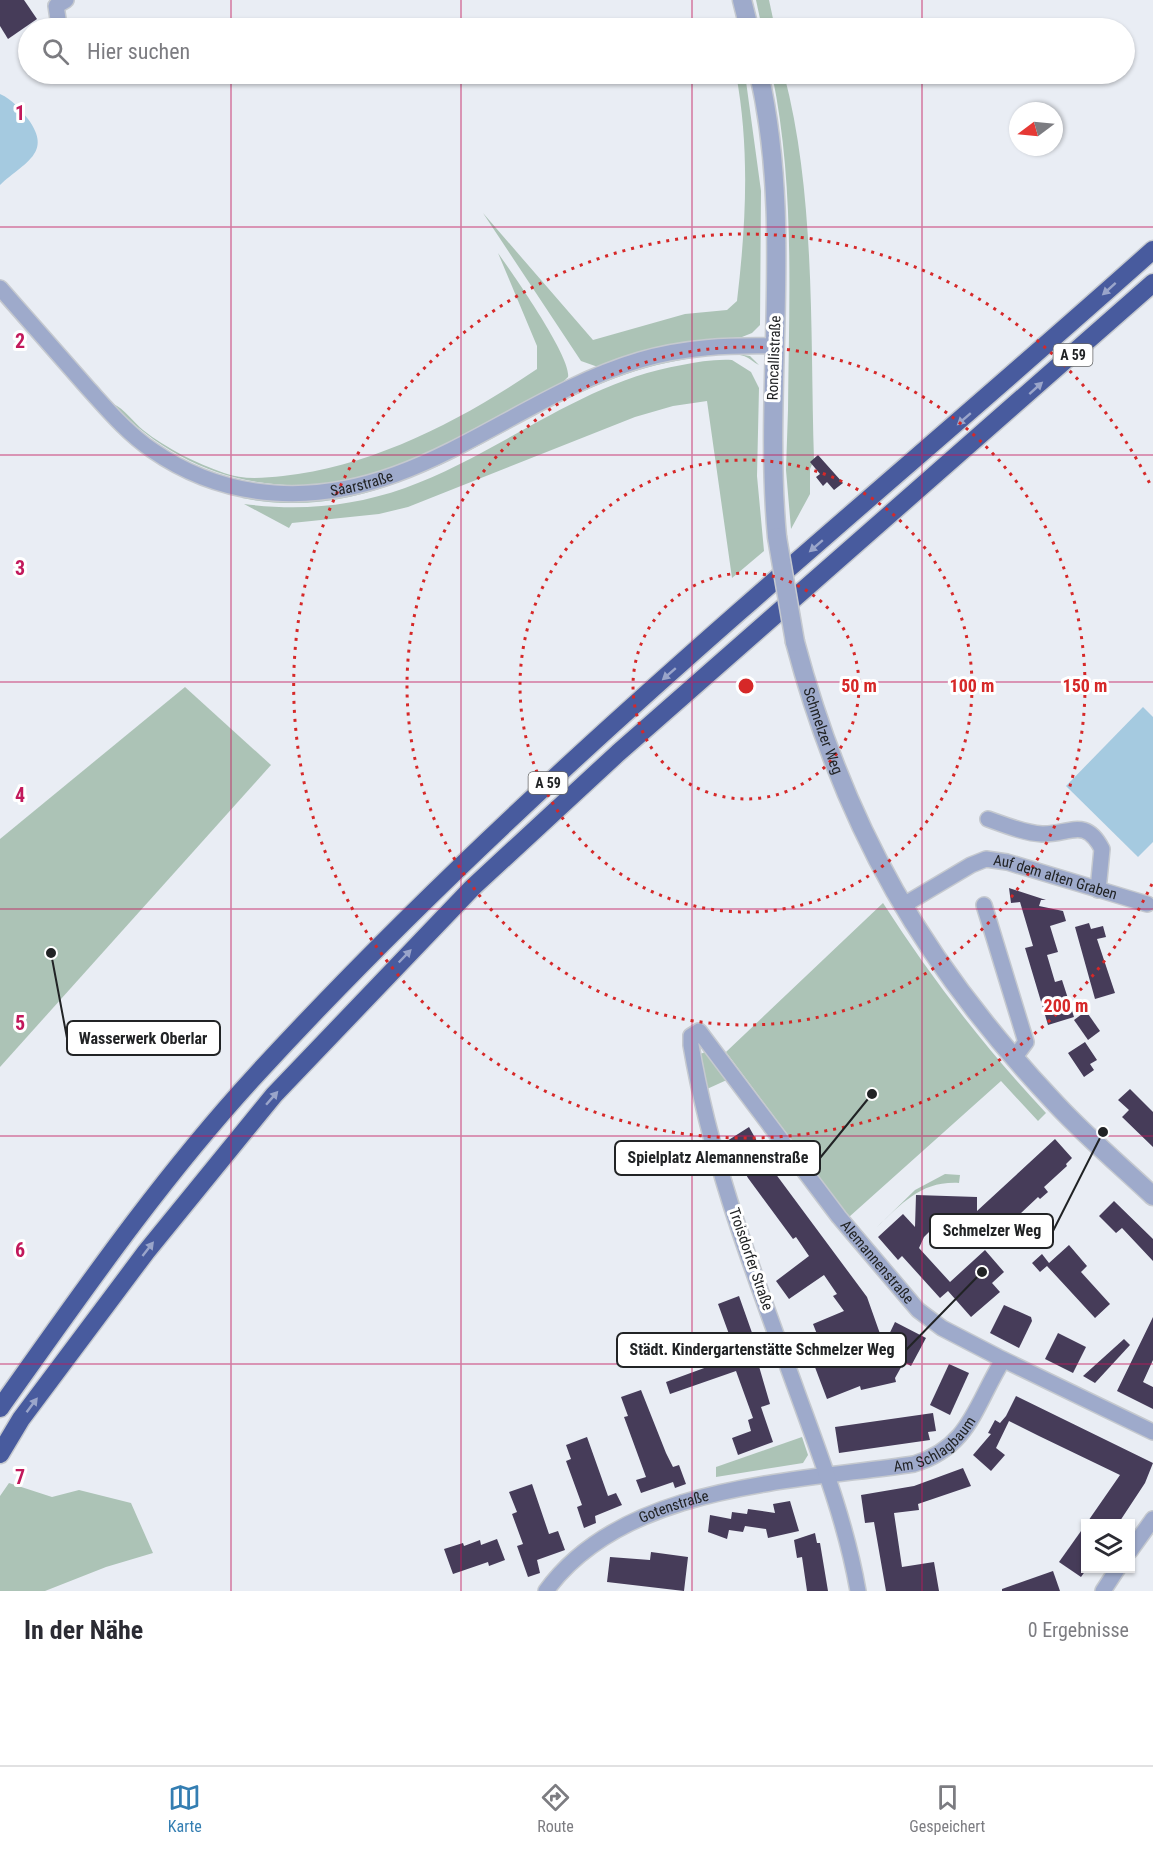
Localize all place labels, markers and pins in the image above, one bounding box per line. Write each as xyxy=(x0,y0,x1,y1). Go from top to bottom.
centre of rings xyxy=(736,676,756,696)
callout: Wasserwerk Oberlar xyxy=(67,1021,220,1055)
callout: Spielplatz Alemannenstraße xyxy=(615,1141,820,1175)
callout: Schmelzer Weg xyxy=(930,1214,1053,1248)
callout: Städt. Kindergartenstätte Schmelzer Weg xyxy=(617,1333,906,1367)

